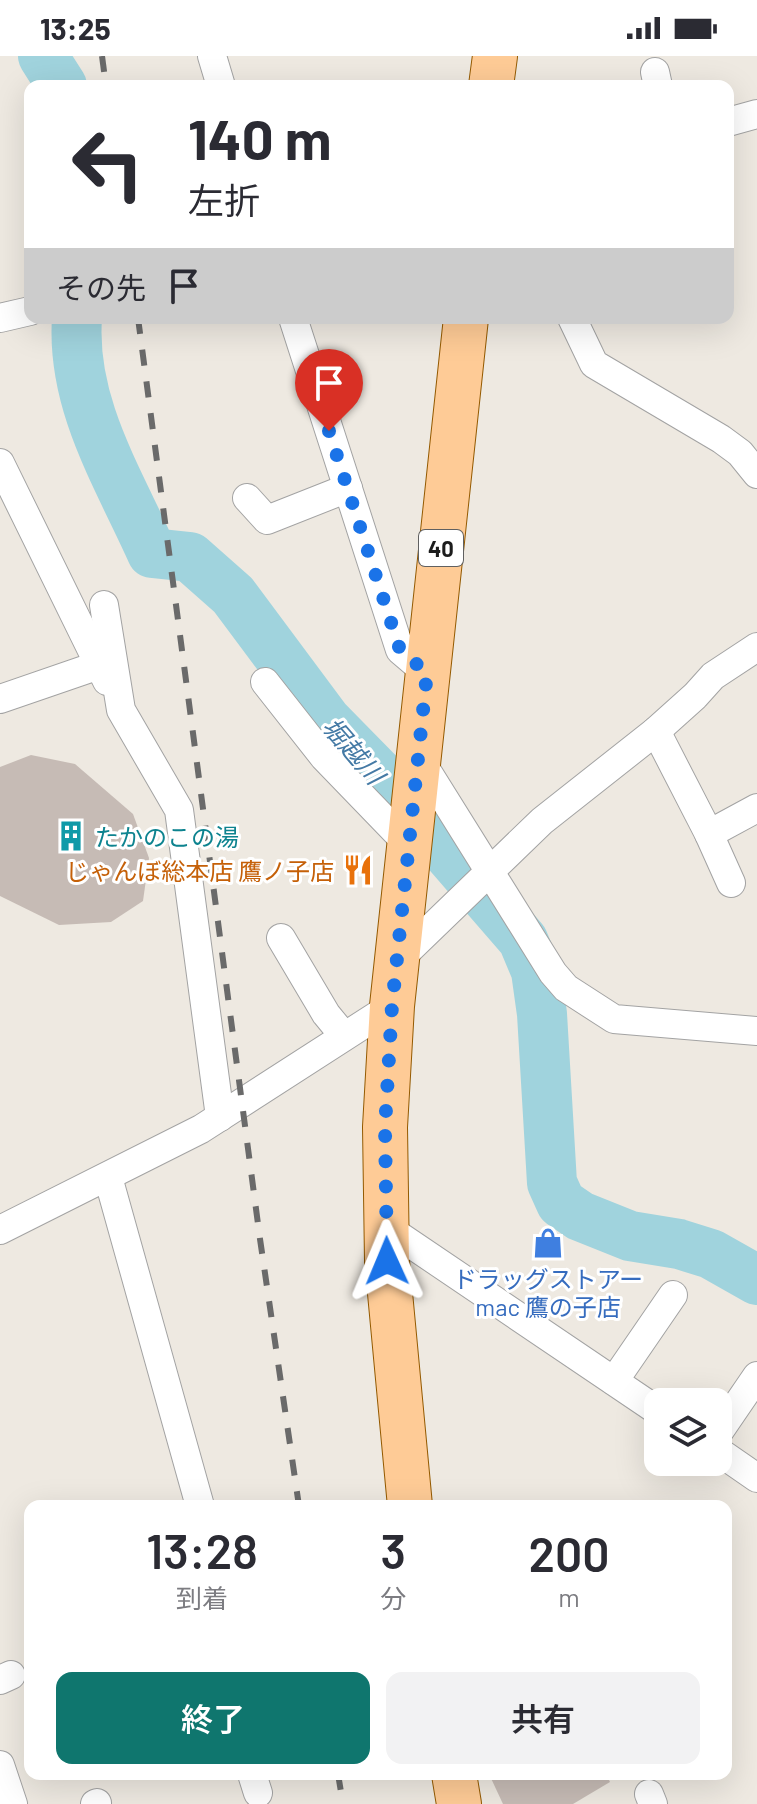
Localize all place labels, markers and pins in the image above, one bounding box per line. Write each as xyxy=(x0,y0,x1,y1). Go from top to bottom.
pin xyxy=(295,349,363,431)
building icon: たかのこの湯 xyxy=(54,819,88,853)
place label: たかのこの湯 xyxy=(95,822,239,851)
restaurant icon: じゃんぼ総本店 鷹ノ子店 xyxy=(341,853,375,887)
place label: じゃんぼ総本店 鷹ノ子店 xyxy=(65,856,334,885)
shop icon: ドラッグストアー mac 鷹の子店 xyxy=(531,1226,565,1260)
place label: ドラッグストアー mac 鷹の子店 xyxy=(453,1264,643,1321)

